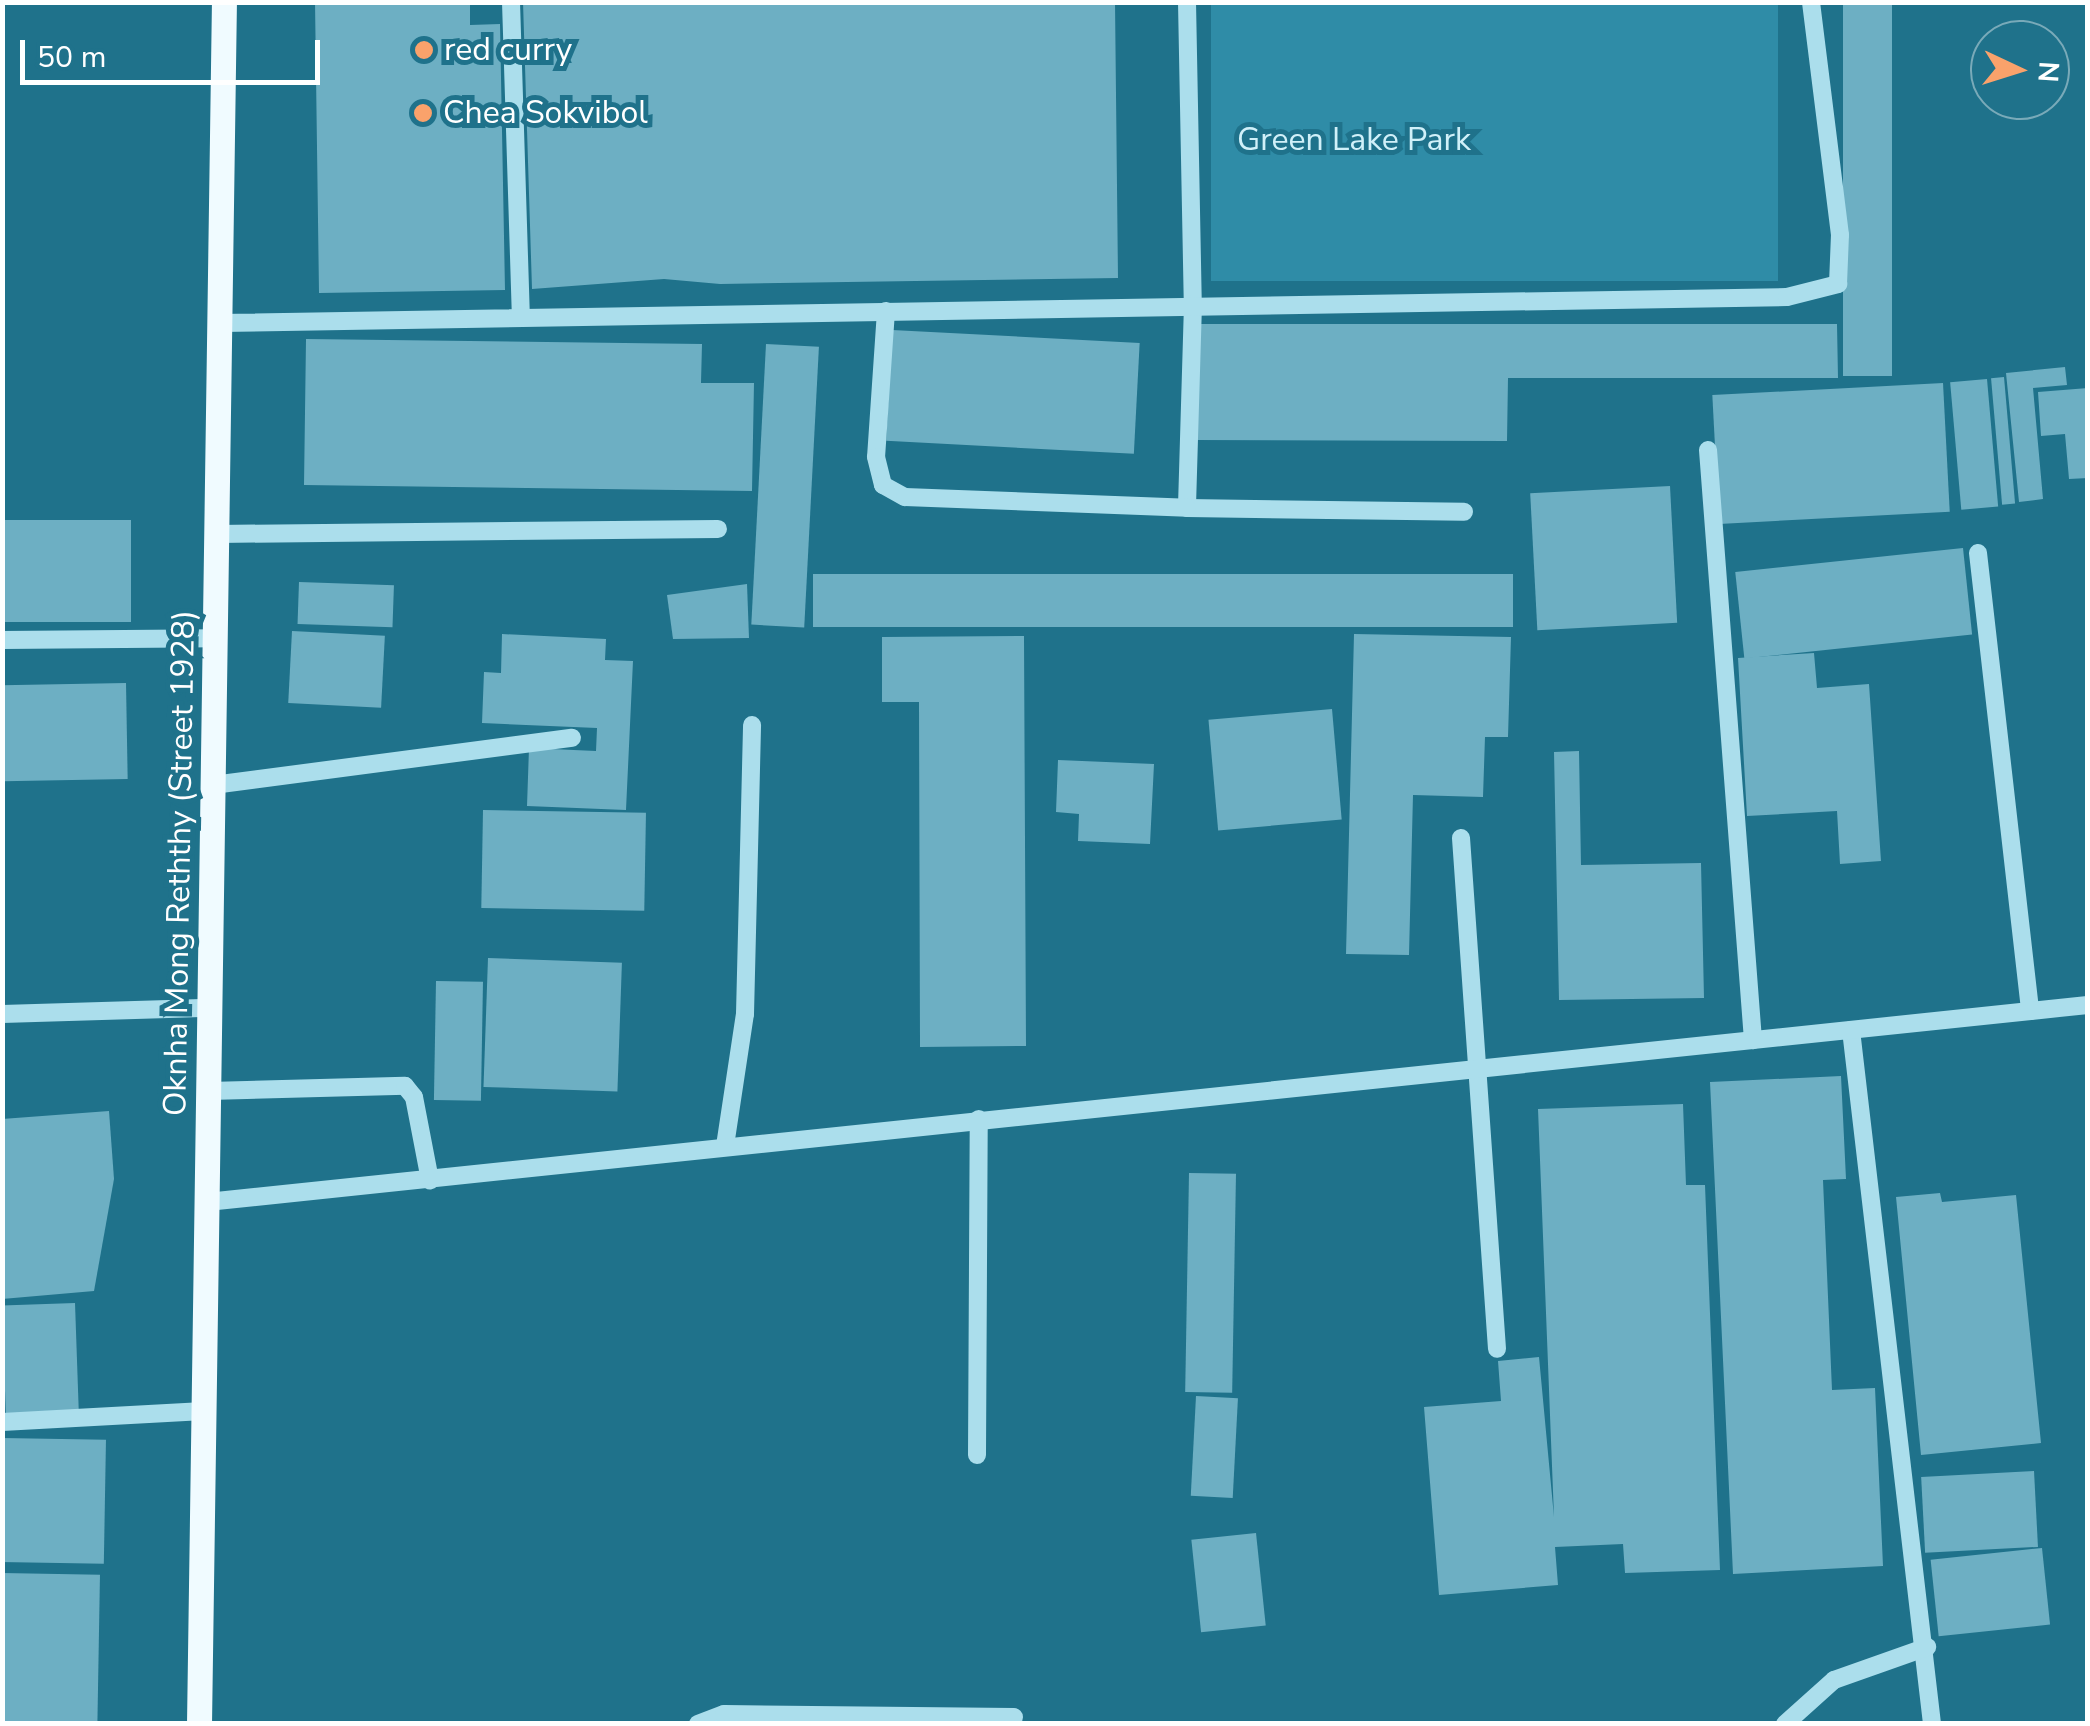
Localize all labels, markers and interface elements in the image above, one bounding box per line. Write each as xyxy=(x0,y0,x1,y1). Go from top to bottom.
scale bar xyxy=(25,20,325,82)
north arrow xyxy=(1970,20,2070,120)
place label: red curry xyxy=(444,31,572,69)
text: 50 m xyxy=(37,37,106,78)
marker: red curry xyxy=(413,39,435,61)
text: N xyxy=(2028,60,2068,84)
place label: Chea Sokvibol xyxy=(443,94,648,132)
marker: Chea Sokvibol xyxy=(412,102,434,124)
park label: Green Lake Park xyxy=(1237,121,1471,159)
street label: Oknha Mong Reththy (Street 1928) xyxy=(156,610,204,1116)

